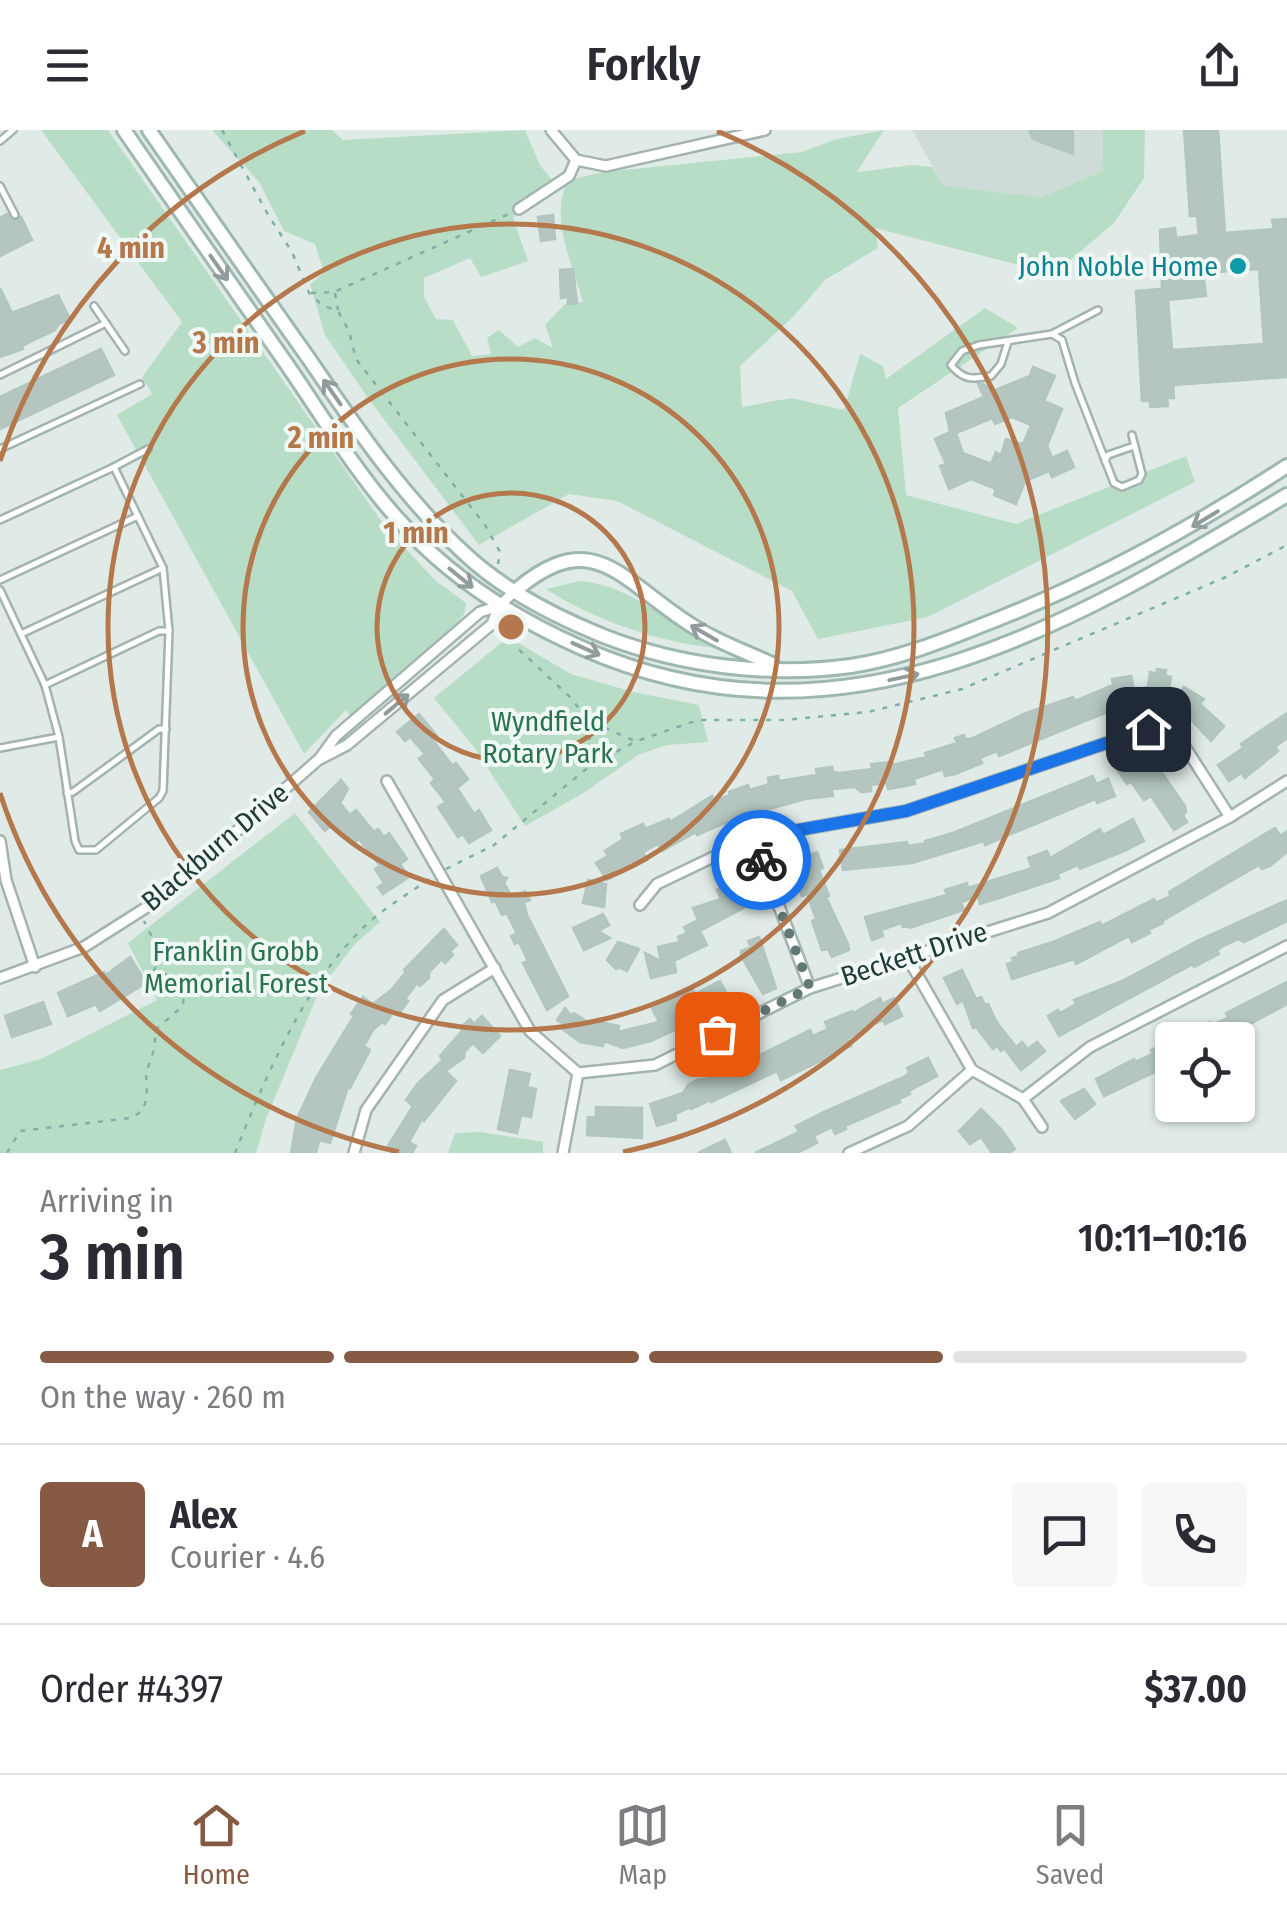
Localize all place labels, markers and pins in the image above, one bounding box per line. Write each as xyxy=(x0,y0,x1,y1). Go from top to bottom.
place label: John Noble Home xyxy=(1018,250,1218,283)
marker: John Noble Home xyxy=(1227,255,1249,277)
centre of rings xyxy=(493,609,529,645)
pin xyxy=(1106,687,1191,772)
pin xyxy=(675,992,760,1077)

